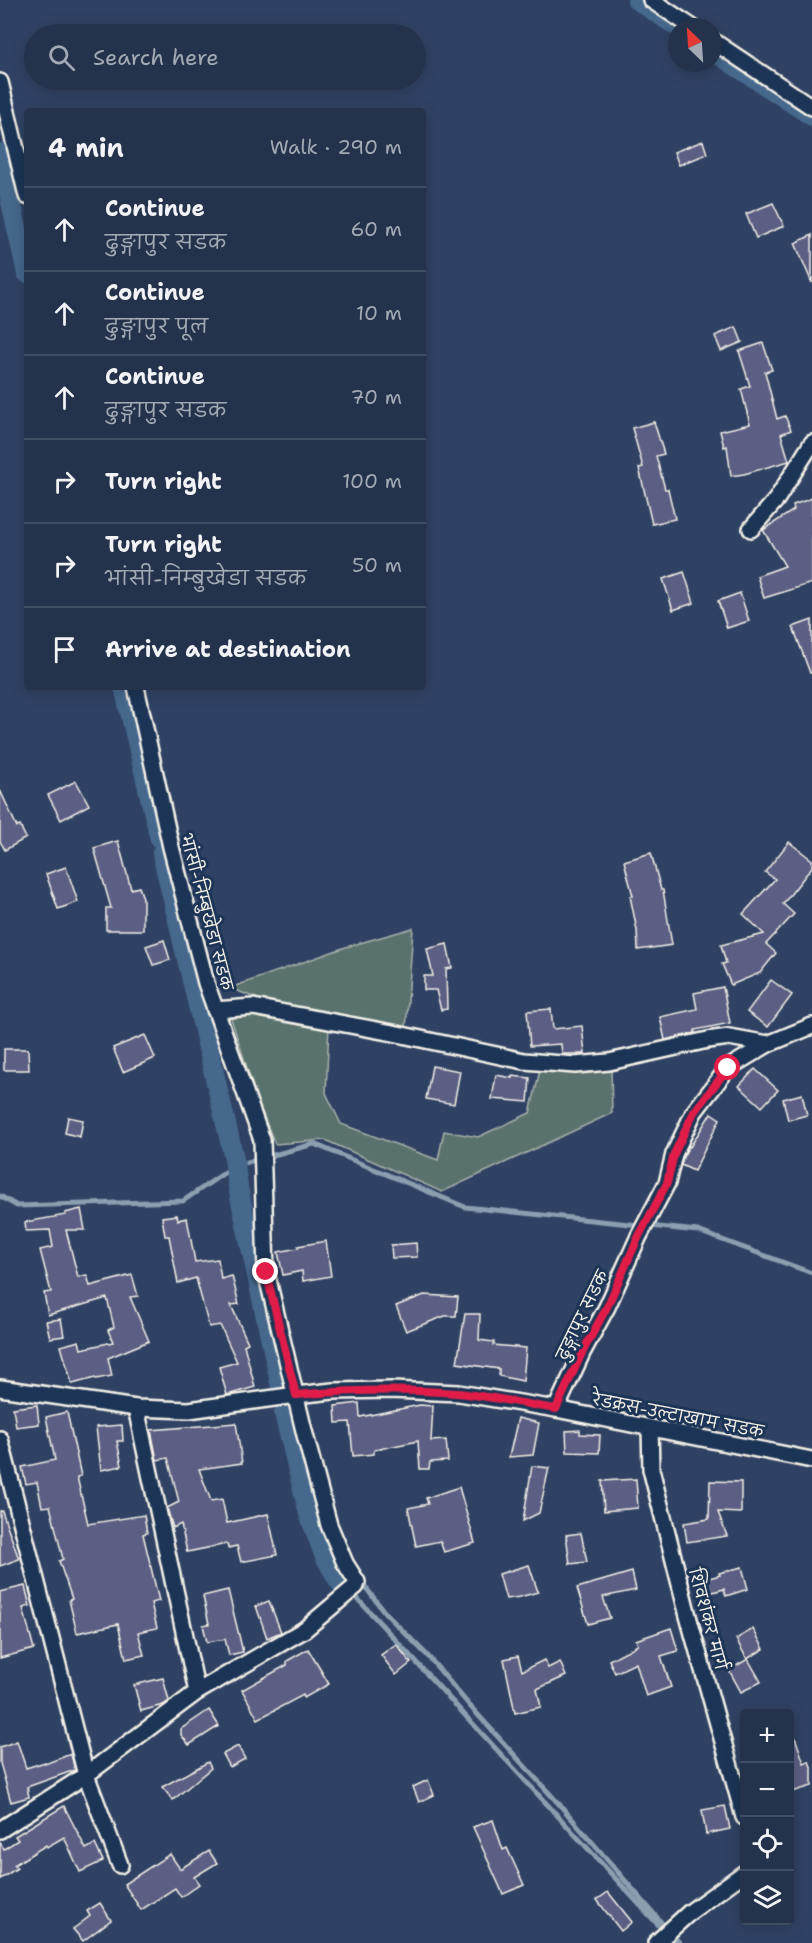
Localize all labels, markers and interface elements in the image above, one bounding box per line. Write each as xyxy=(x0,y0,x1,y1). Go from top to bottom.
north arrow xyxy=(668,18,722,72)
search box xyxy=(24,24,426,90)
icon: search xyxy=(45,41,78,74)
text: Search here xyxy=(93,43,219,72)
text: 4 min xyxy=(48,130,124,165)
text: Walk · 290 m xyxy=(270,134,402,160)
text: Continue xyxy=(105,194,205,223)
icon: ahead xyxy=(48,213,81,246)
text: 60 m xyxy=(350,216,402,242)
text: ढुङ्गापुर सडक xyxy=(105,229,226,255)
text: Continue xyxy=(105,278,205,307)
icon: ahead xyxy=(48,297,81,330)
text: 10 m xyxy=(356,300,402,326)
text: ढुङ्गापुर पूल xyxy=(105,313,208,339)
text: Continue xyxy=(105,362,205,391)
icon: ahead xyxy=(48,381,81,414)
text: 70 m xyxy=(350,384,402,410)
text: ढुङ्गापुर सडक xyxy=(105,397,226,423)
icon: right xyxy=(48,465,81,498)
text: Turn right xyxy=(105,467,222,496)
text: 100 m xyxy=(342,468,402,494)
text: Turn right xyxy=(105,530,222,559)
icon: right xyxy=(48,549,81,582)
text: 50 m xyxy=(352,552,402,578)
text: भांसी-निम्बुखेडा सडक xyxy=(105,565,306,591)
icon: arrive xyxy=(48,633,81,666)
text: Arrive at destination xyxy=(105,635,351,664)
street label: भांसी-निम्बुखेडा सडक xyxy=(174,830,241,994)
route start xyxy=(714,1054,740,1080)
route end xyxy=(252,1258,278,1284)
street label: ढुङ्गापुर सडक xyxy=(551,1266,616,1365)
street label: रेडक्रस-उल्टाखाम सडक xyxy=(589,1385,767,1443)
street label: शिवशंकर मार्ग xyxy=(684,1565,732,1674)
map controls xyxy=(740,1709,794,1925)
button: + xyxy=(740,1709,794,1763)
button: − xyxy=(740,1763,794,1817)
button: locate xyxy=(740,1817,794,1871)
button: layers xyxy=(740,1871,794,1925)

